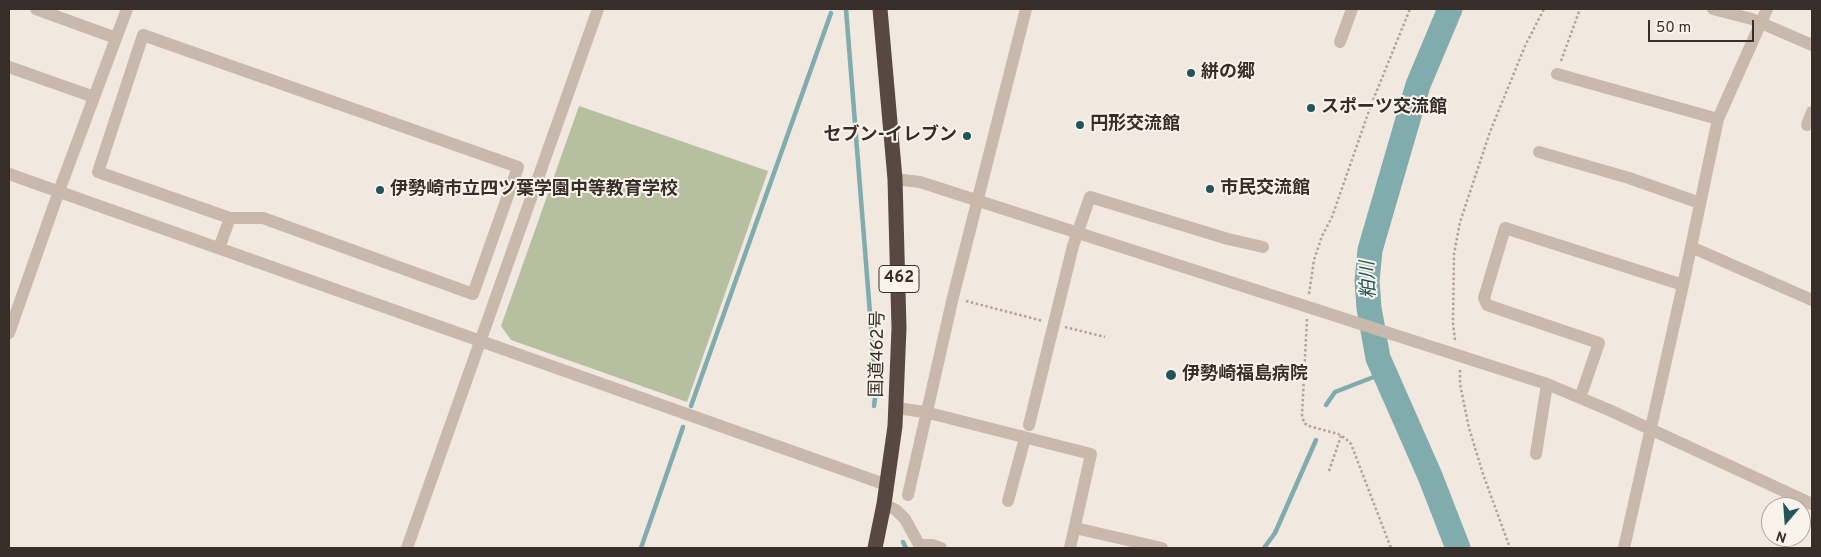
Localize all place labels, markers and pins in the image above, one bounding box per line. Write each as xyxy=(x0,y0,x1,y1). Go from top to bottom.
place label: 絣の郷 xyxy=(1201,62,1255,84)
marker: 絣の郷 xyxy=(1185,67,1197,79)
place label: スポーツ交流館 xyxy=(1321,97,1447,119)
marker: スポーツ交流館 xyxy=(1305,102,1317,114)
place label: 円形交流館 xyxy=(1090,114,1180,136)
marker: 円形交流館 xyxy=(1074,119,1086,131)
place label: セブン-イレブン xyxy=(824,125,957,147)
marker: セブン-イレブン xyxy=(961,130,973,142)
place label: 市民交流館 xyxy=(1220,178,1310,200)
place label: 伊勢崎市立四ツ葉学園中等教育学校 xyxy=(390,179,678,201)
marker: 市民交流館 xyxy=(1204,183,1216,195)
marker: 伊勢崎市立四ツ葉学園中等教育学校 xyxy=(374,184,386,196)
place label: 伊勢崎福島病院 xyxy=(1182,364,1308,386)
marker: 伊勢崎福島病院 xyxy=(1164,368,1178,382)

